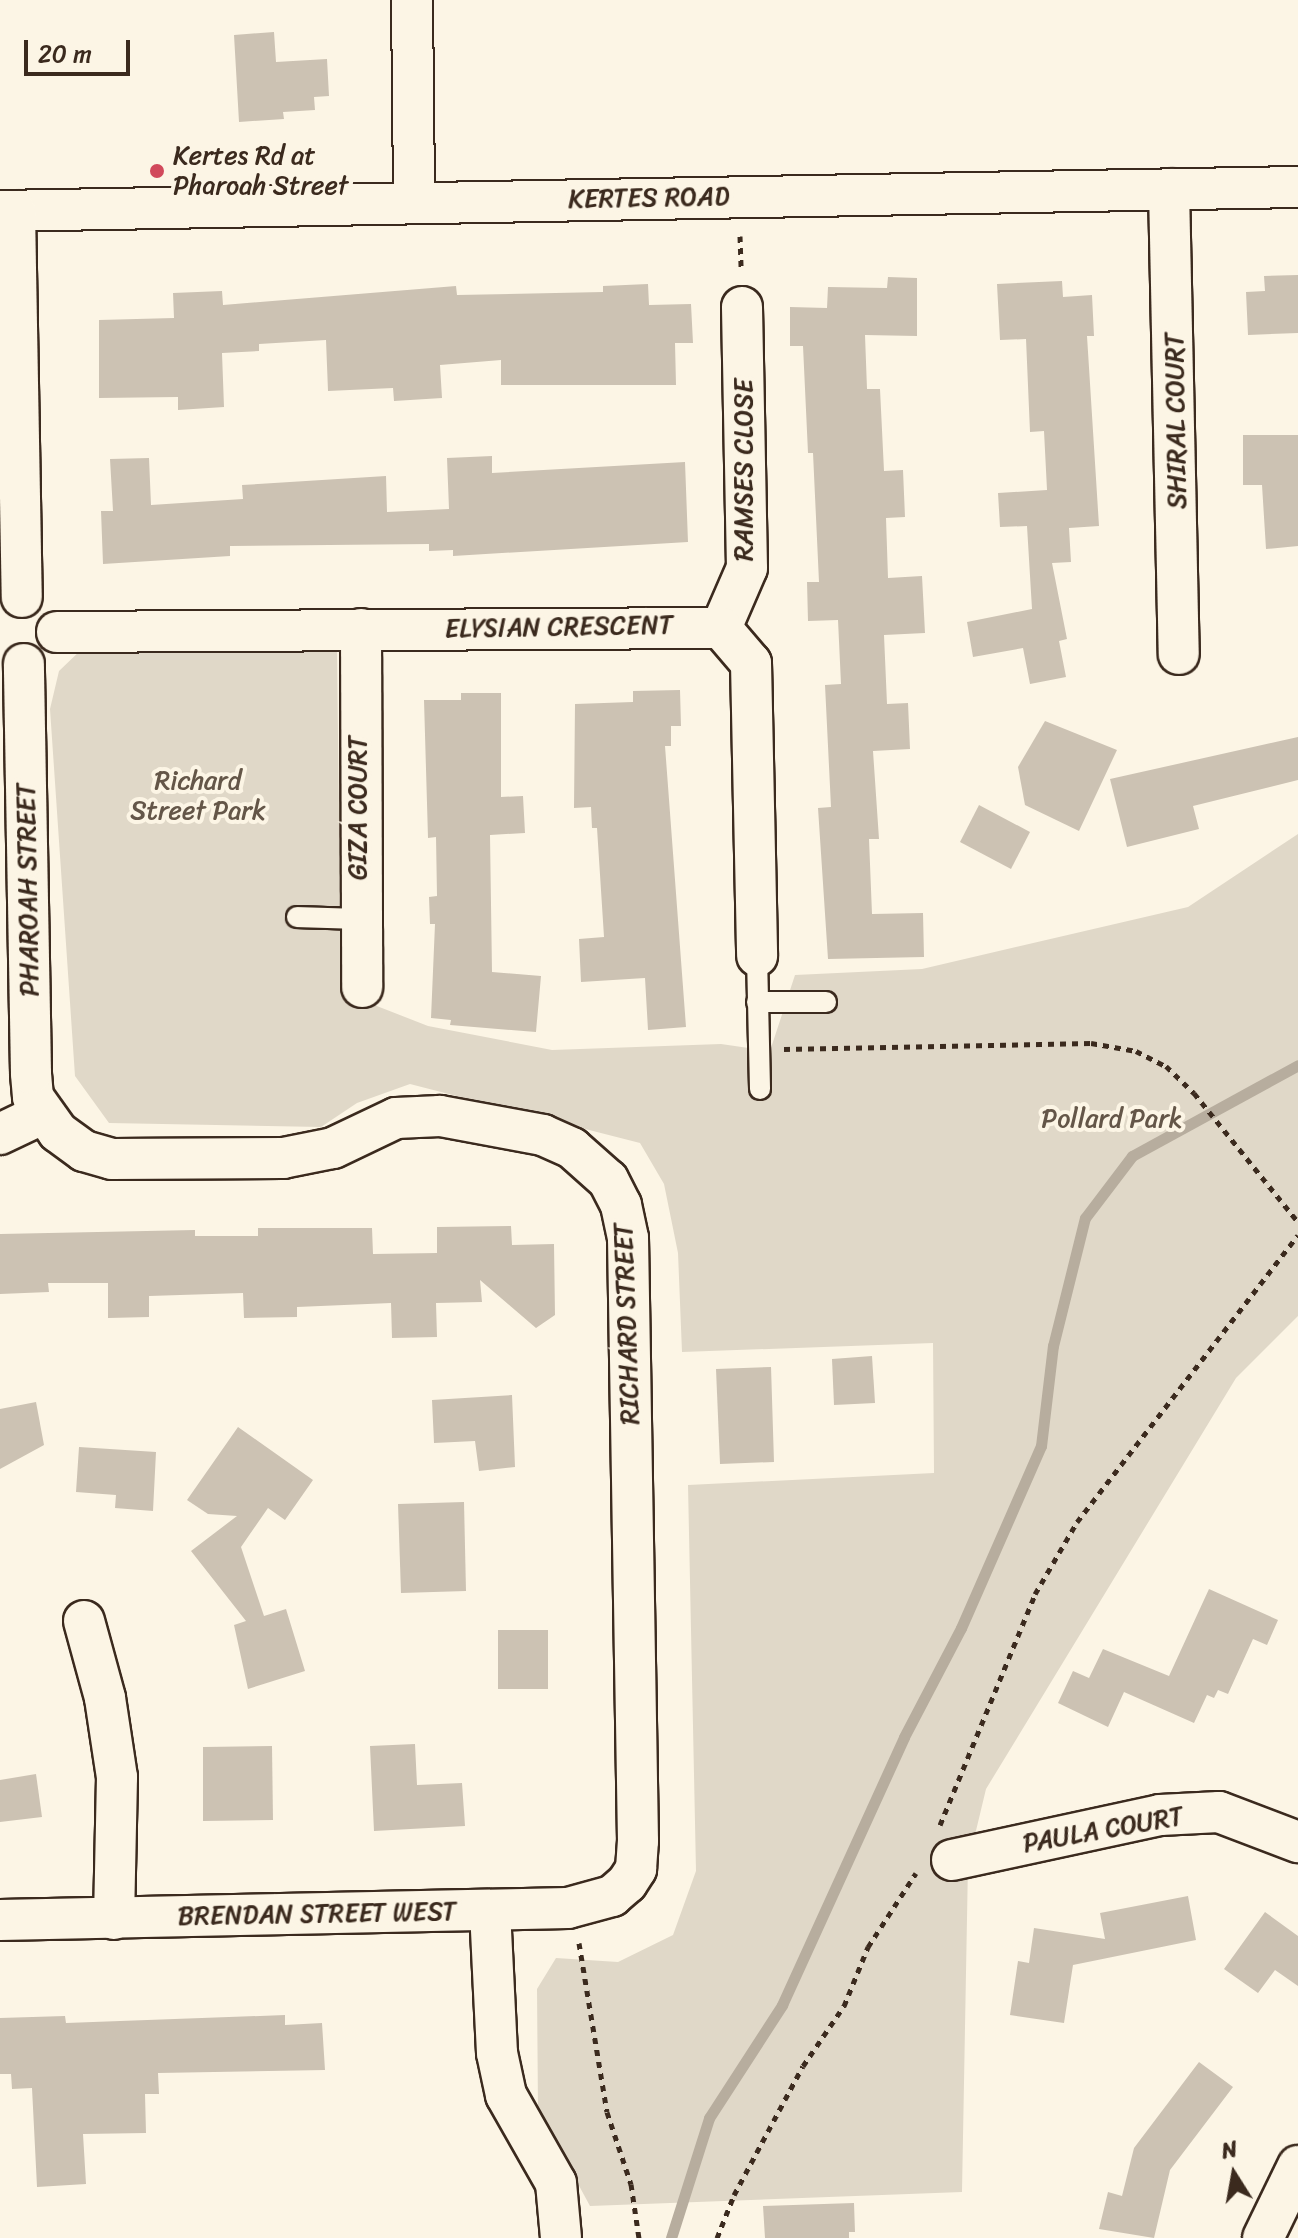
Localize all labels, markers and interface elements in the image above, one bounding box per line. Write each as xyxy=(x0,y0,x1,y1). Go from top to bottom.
scale bar xyxy=(28,24,134,74)
text: 20 m xyxy=(38,33,92,75)
place label: Kertes Rd at Pharoah Street xyxy=(173,140,348,202)
marker: Kertes Rd at Pharoah Street xyxy=(148,162,166,180)
street label: KERTES ROAD xyxy=(568,181,730,215)
street label: SHIRAL COURT xyxy=(1159,333,1193,509)
street label: RAMSES CLOSE xyxy=(728,380,760,560)
street label: ELYSIAN CRESCENT xyxy=(446,609,672,645)
street label: GIZA COURT xyxy=(342,736,374,880)
park label: Richard Street Park xyxy=(130,765,266,826)
street label: PHAROAH STREET xyxy=(11,782,45,998)
park label: Pollard Park xyxy=(1041,1103,1183,1135)
street label: RICHARD STREET xyxy=(608,1221,646,1427)
street label: PAULA COURT xyxy=(1021,1801,1185,1859)
street label: BRENDAN STREET WEST xyxy=(176,1896,458,1932)
text: N xyxy=(1218,2129,1241,2171)
north arrow xyxy=(1194,2134,1274,2214)

